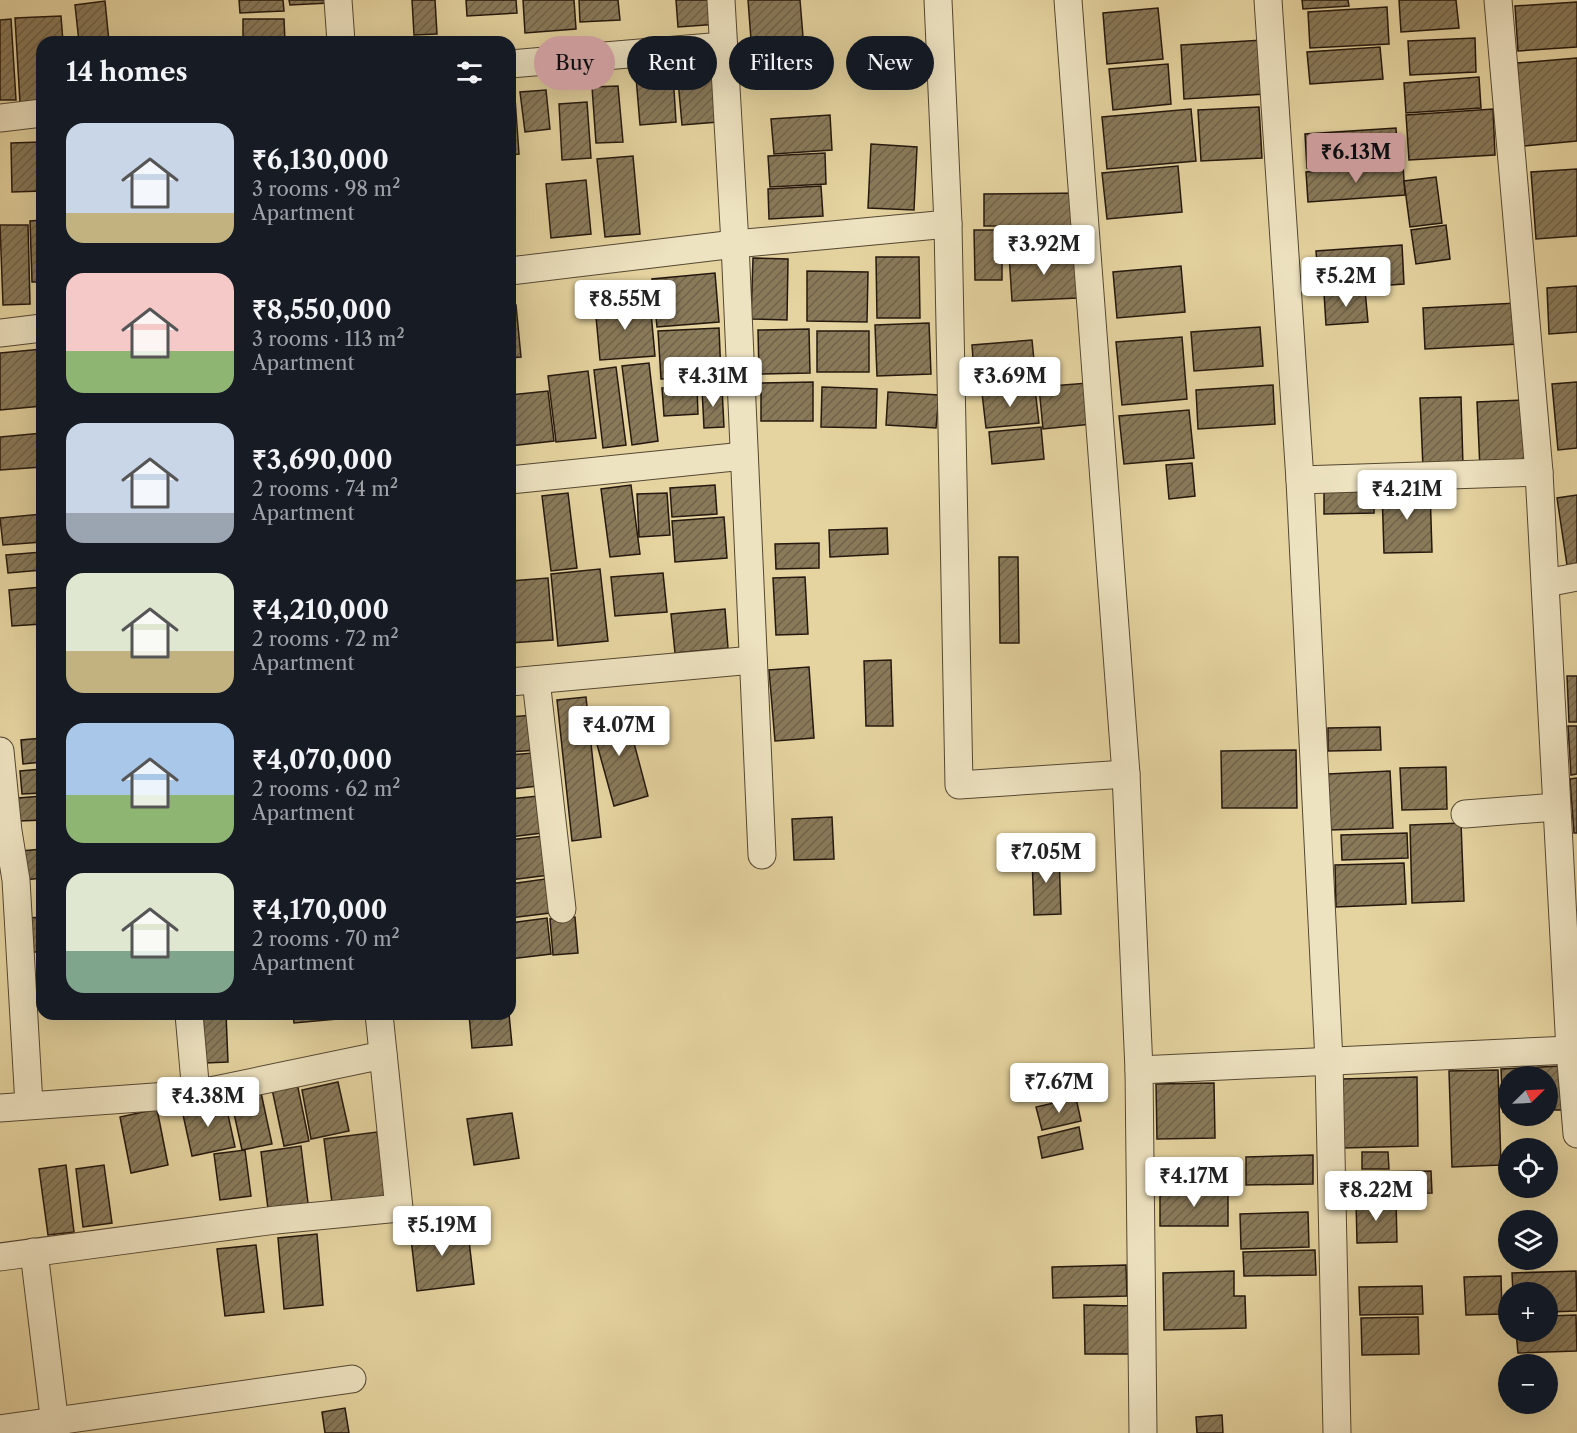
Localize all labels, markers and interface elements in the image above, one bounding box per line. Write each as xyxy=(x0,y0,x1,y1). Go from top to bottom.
chip: Buy xyxy=(534,36,615,90)
chip: Rent xyxy=(627,36,717,90)
chip: Filters xyxy=(729,36,834,90)
chip: New xyxy=(846,36,934,90)
text: 14 homes xyxy=(66,56,188,88)
icon: filters xyxy=(453,56,486,89)
pin: ₹6.13M xyxy=(1307,133,1405,184)
text: ₹6.13M xyxy=(1321,140,1391,164)
text: ₹6,130,000 xyxy=(252,144,389,176)
icon: home xyxy=(114,147,186,219)
text: 3 rooms · 98 m² xyxy=(252,177,400,201)
text: Apartment xyxy=(252,201,355,225)
pin: ₹3.92M xyxy=(995,225,1093,276)
text: ₹3.92M xyxy=(1008,232,1080,256)
pin: ₹5.2M xyxy=(1304,257,1388,308)
text: ₹5.2M xyxy=(1315,264,1377,288)
pin: ₹8.55M xyxy=(576,280,674,331)
text: ₹8.55M xyxy=(589,287,661,311)
text: ₹8,550,000 xyxy=(252,294,391,326)
icon: home xyxy=(114,297,186,369)
text: 3 rooms · 113 m² xyxy=(252,327,405,351)
text: Apartment xyxy=(252,351,355,375)
pin: ₹4.31M xyxy=(664,357,762,408)
pin: ₹3.69M xyxy=(961,357,1059,408)
text: ₹4.31M xyxy=(678,364,748,388)
text: ₹3.69M xyxy=(973,364,1047,388)
text: ₹3,690,000 xyxy=(252,444,393,476)
icon: home xyxy=(114,447,186,519)
pin: ₹4.21M xyxy=(1358,470,1456,521)
text: 2 rooms · 74 m² xyxy=(252,477,398,501)
text: ₹4.21M xyxy=(1372,477,1442,501)
text: Apartment xyxy=(252,501,355,525)
text: ₹4,210,000 xyxy=(252,594,389,626)
icon: home xyxy=(114,597,186,669)
text: 2 rooms · 72 m² xyxy=(252,627,399,651)
text: Apartment xyxy=(252,651,355,675)
pin: ₹4.07M xyxy=(570,706,668,757)
text: ₹4.07M xyxy=(583,713,656,737)
text: ₹4,070,000 xyxy=(252,744,392,776)
icon: home xyxy=(114,747,186,819)
text: 2 rooms · 62 m² xyxy=(252,777,400,801)
text: Apartment xyxy=(252,801,355,825)
pin: ₹7.05M xyxy=(997,833,1095,884)
text: ₹7.05M xyxy=(1010,840,1082,864)
text: ₹4,170,000 xyxy=(252,894,387,926)
icon: home xyxy=(114,897,186,969)
text: 2 rooms · 70 m² xyxy=(252,927,400,951)
text: Apartment xyxy=(252,951,355,975)
pin: ₹7.67M xyxy=(1010,1063,1108,1114)
north arrow xyxy=(1498,1066,1558,1126)
map controls xyxy=(1498,1066,1558,1414)
text: ₹7.67M xyxy=(1024,1070,1094,1094)
pin: ₹4.38M xyxy=(159,1077,257,1128)
text: ₹4.38M xyxy=(171,1084,245,1108)
button: locate xyxy=(1498,1138,1558,1198)
pin: ₹4.17M xyxy=(1145,1157,1243,1208)
text: ₹4.17M xyxy=(1159,1164,1229,1188)
pin: ₹8.22M xyxy=(1327,1171,1425,1222)
text: ₹8.22M xyxy=(1339,1178,1413,1202)
pin: ₹5.19M xyxy=(393,1206,491,1257)
button: layers xyxy=(1498,1210,1558,1270)
text: ₹5.19M xyxy=(407,1213,477,1237)
button: + xyxy=(1498,1282,1558,1342)
button: − xyxy=(1498,1354,1558,1414)

